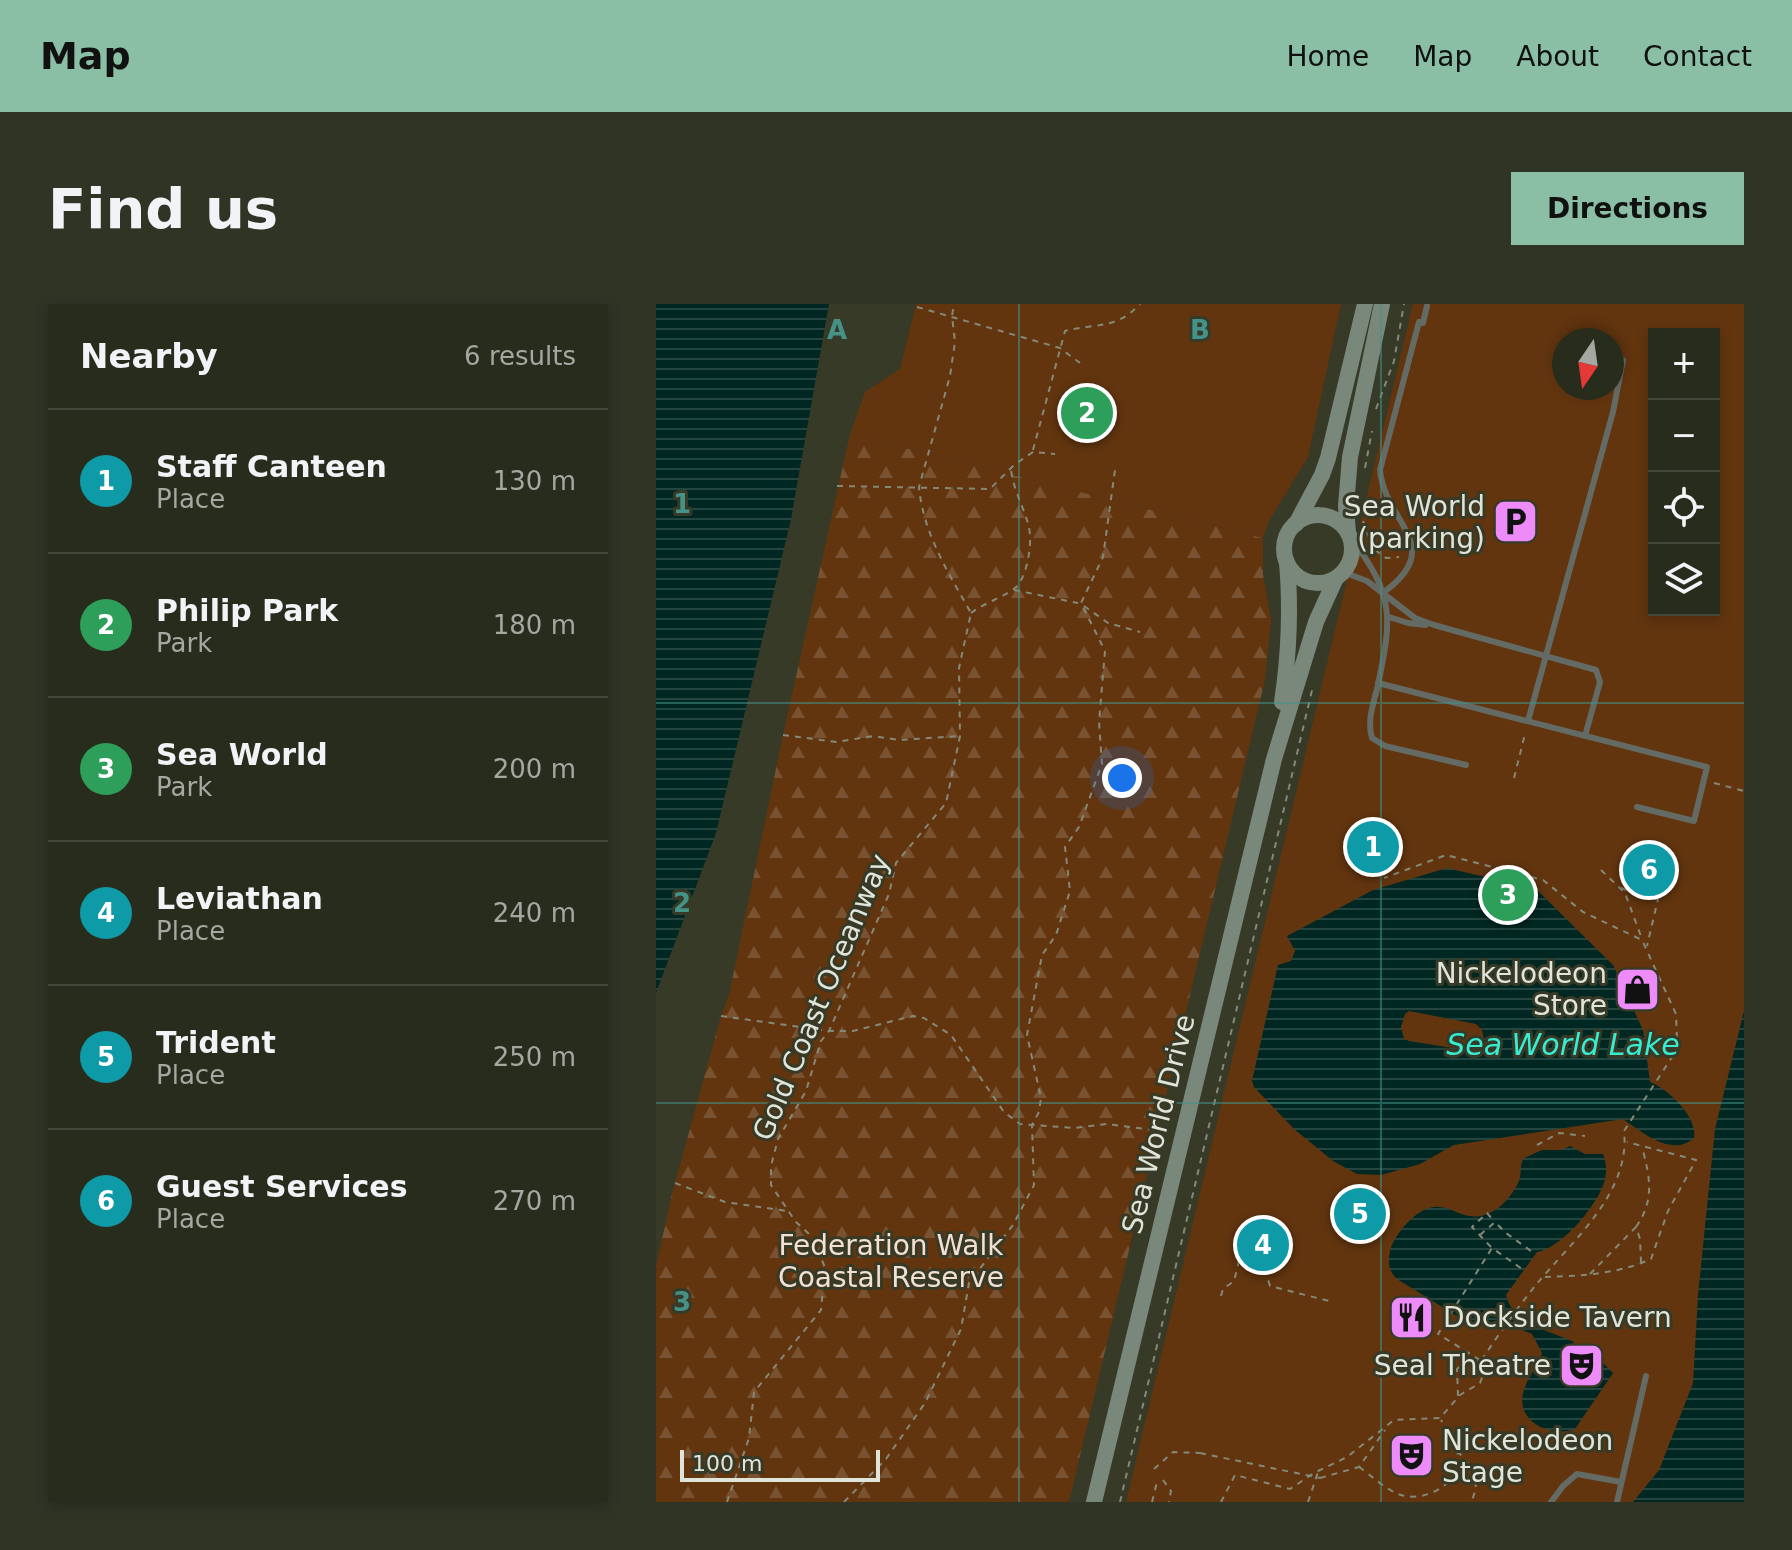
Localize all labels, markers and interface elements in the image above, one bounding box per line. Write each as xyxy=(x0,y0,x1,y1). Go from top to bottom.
text: Map xyxy=(40,34,131,78)
text: Home xyxy=(1286,40,1369,73)
text: Map xyxy=(1413,40,1472,73)
text: About xyxy=(1516,40,1599,73)
text: Contact xyxy=(1643,40,1752,73)
button: Directions xyxy=(1511,172,1744,245)
text: Find us xyxy=(48,176,278,241)
text: A xyxy=(827,315,847,345)
text: B xyxy=(1190,315,1210,345)
north arrow xyxy=(1552,328,1624,400)
map controls xyxy=(1648,328,1720,616)
button: + xyxy=(1648,328,1720,400)
text: Nearby xyxy=(80,336,218,376)
text: 6 results xyxy=(464,341,576,371)
pin: 2 xyxy=(1061,383,1113,443)
button: − xyxy=(1648,400,1720,472)
text: Staff Canteen xyxy=(156,449,387,484)
text: 1 xyxy=(97,466,115,496)
text: 130 m xyxy=(493,466,576,496)
button: locate xyxy=(1648,472,1720,544)
text: Place xyxy=(156,484,225,514)
text: 1 xyxy=(673,489,691,519)
place label: Sea World (parking) xyxy=(1344,490,1485,555)
parking icon: Sea World (parking) xyxy=(1492,498,1540,546)
button: layers xyxy=(1648,544,1720,616)
text: Philip Park xyxy=(156,593,338,628)
text: 2 xyxy=(97,610,115,640)
text: 180 m xyxy=(493,610,576,640)
text: Park xyxy=(156,628,212,658)
text: Sea World xyxy=(156,737,328,772)
text: 3 xyxy=(97,754,115,784)
text: 200 m xyxy=(493,754,576,784)
your location xyxy=(1102,758,1142,798)
text: Park xyxy=(156,772,212,802)
pin: 1 xyxy=(1347,817,1399,877)
pin: 6 xyxy=(1623,840,1675,900)
street label: Gold Coast Oceanway xyxy=(746,849,897,1145)
pin: 3 xyxy=(1482,865,1534,925)
text: Leviathan xyxy=(156,881,323,916)
text: 2 xyxy=(673,888,691,918)
text: 4 xyxy=(97,898,115,928)
text: 240 m xyxy=(493,898,576,928)
text: Place xyxy=(156,916,225,946)
place label: Nickelodeon Store xyxy=(1436,957,1607,1022)
shop icon: Nickelodeon Store xyxy=(1614,965,1662,1013)
street label: Sea World Drive xyxy=(1115,1011,1202,1237)
text: Trident xyxy=(156,1025,276,1060)
water label: Sea World Lake xyxy=(1446,1027,1680,1062)
text: 5 xyxy=(97,1042,115,1072)
text: 250 m xyxy=(493,1042,576,1072)
text: Place xyxy=(156,1060,225,1090)
text: Guest Services xyxy=(156,1169,408,1204)
pin: 5 xyxy=(1334,1184,1386,1244)
text: 6 xyxy=(97,1186,115,1216)
text: 270 m xyxy=(493,1186,576,1216)
text: Place xyxy=(156,1204,225,1234)
pin: 4 xyxy=(1237,1215,1289,1275)
park label: Federation Walk Coastal Reserve xyxy=(778,1229,1004,1294)
text: 3 xyxy=(673,1287,691,1317)
restaurant icon: Dockside Tavern xyxy=(1388,1293,1436,1341)
place label: Dockside Tavern xyxy=(1443,1301,1672,1334)
theatre icon: Seal Theatre xyxy=(1558,1341,1606,1389)
place label: Seal Theatre xyxy=(1374,1349,1551,1382)
place label: Nickelodeon Stage xyxy=(1442,1424,1613,1489)
theatre icon: Nickelodeon Stage xyxy=(1387,1432,1435,1480)
scale bar xyxy=(680,1446,880,1482)
text: 100 m xyxy=(692,1451,762,1476)

